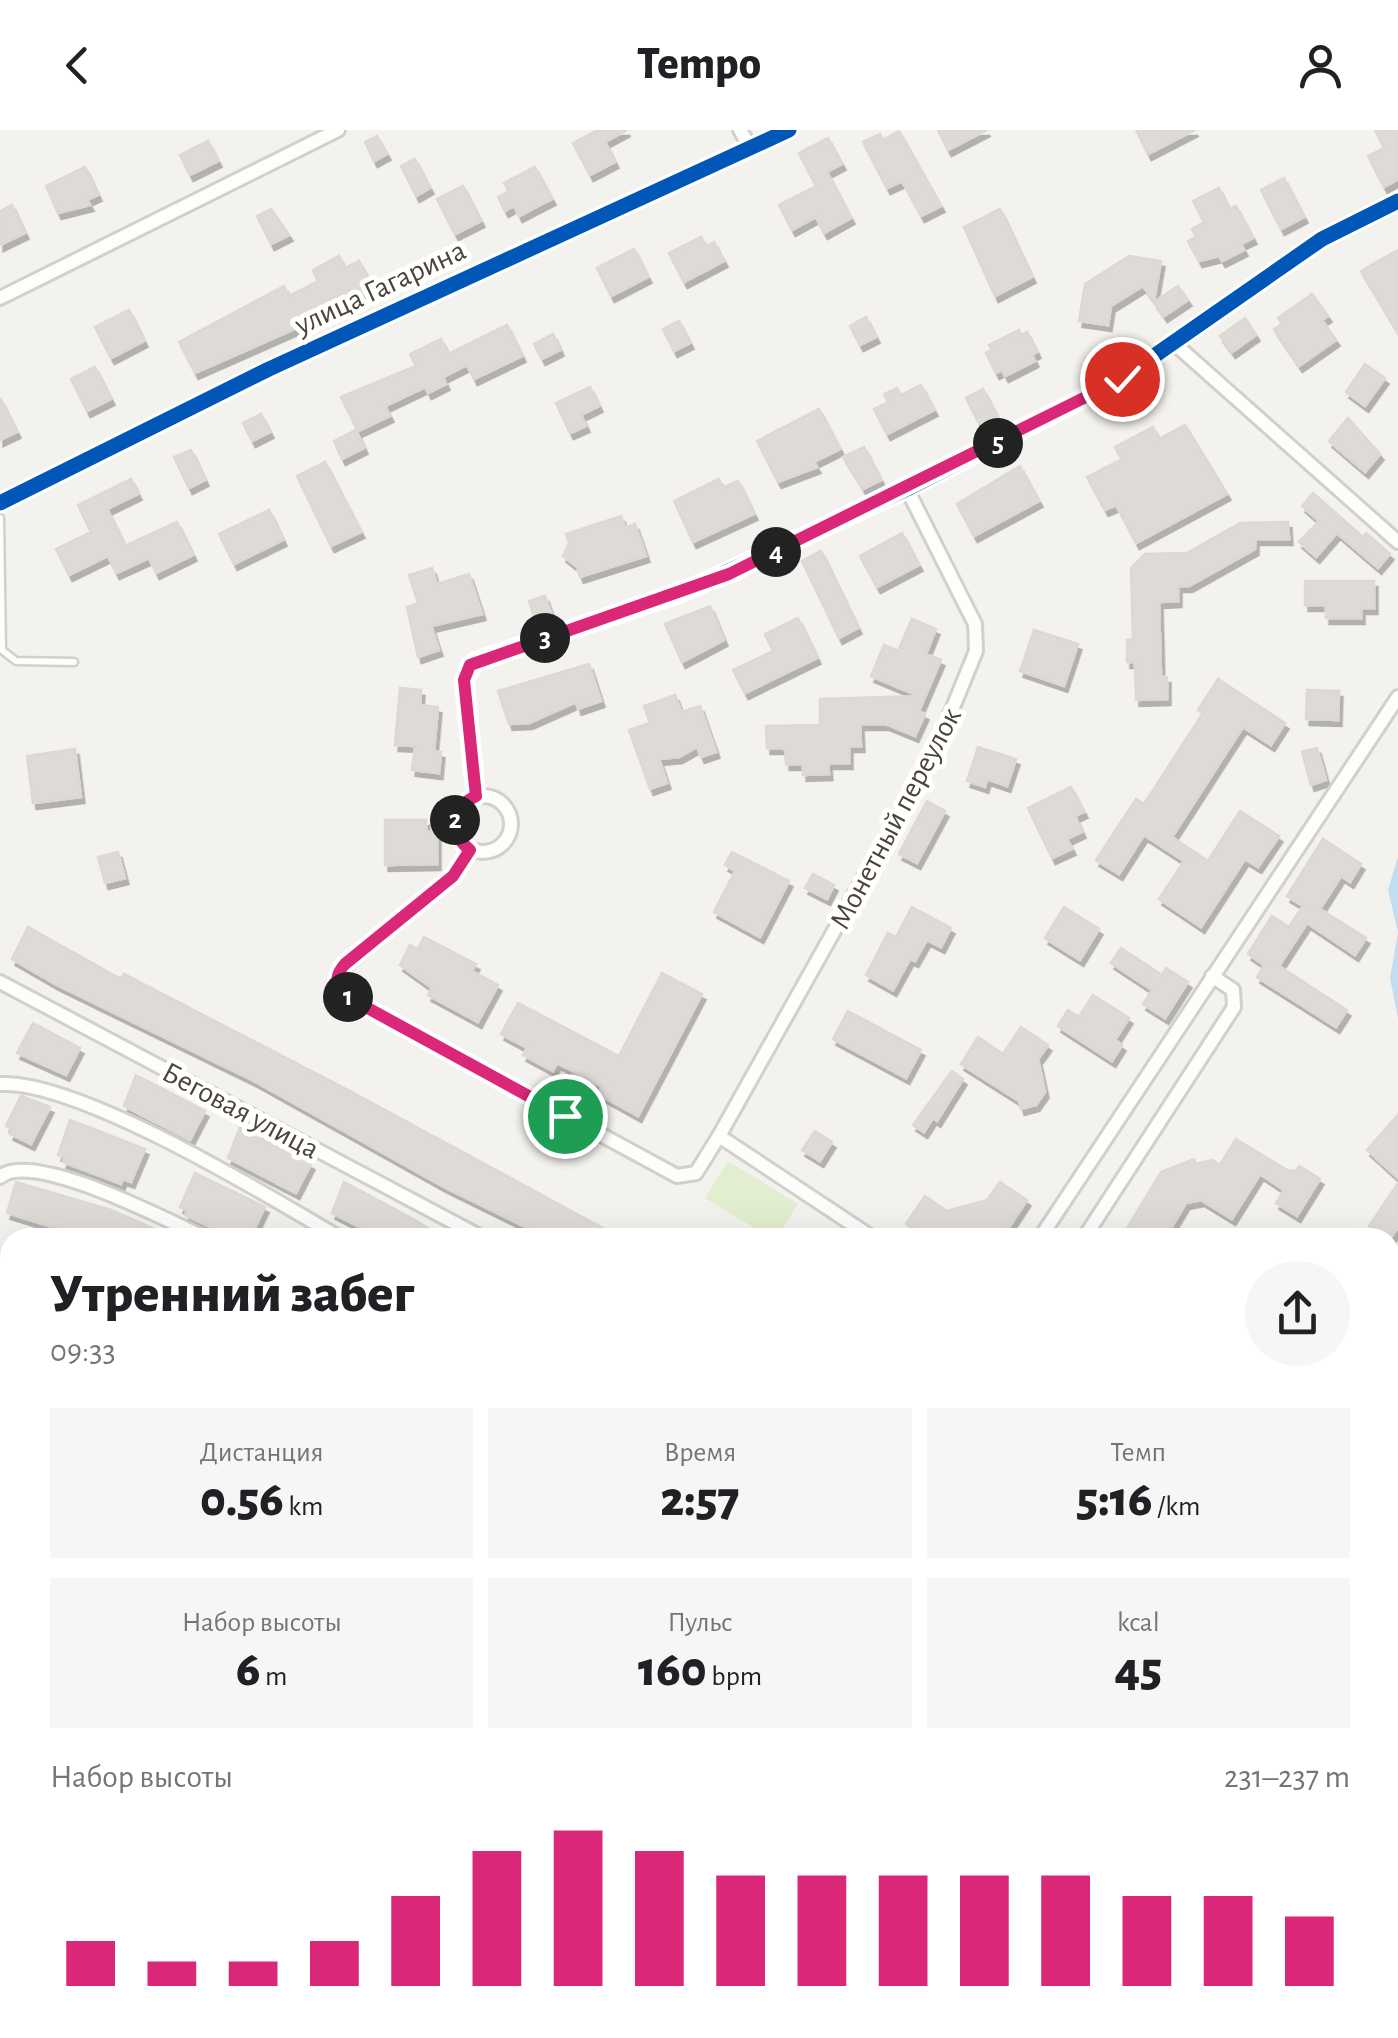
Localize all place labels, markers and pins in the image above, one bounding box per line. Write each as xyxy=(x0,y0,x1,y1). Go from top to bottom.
pin xyxy=(1080,337,1165,422)
pin: 5 xyxy=(973,418,1023,468)
pin: 4 xyxy=(751,527,801,577)
pin: 3 xyxy=(520,613,570,663)
pin: 2 xyxy=(430,795,480,845)
pin: 1 xyxy=(323,972,373,1022)
pin xyxy=(523,1074,608,1159)

